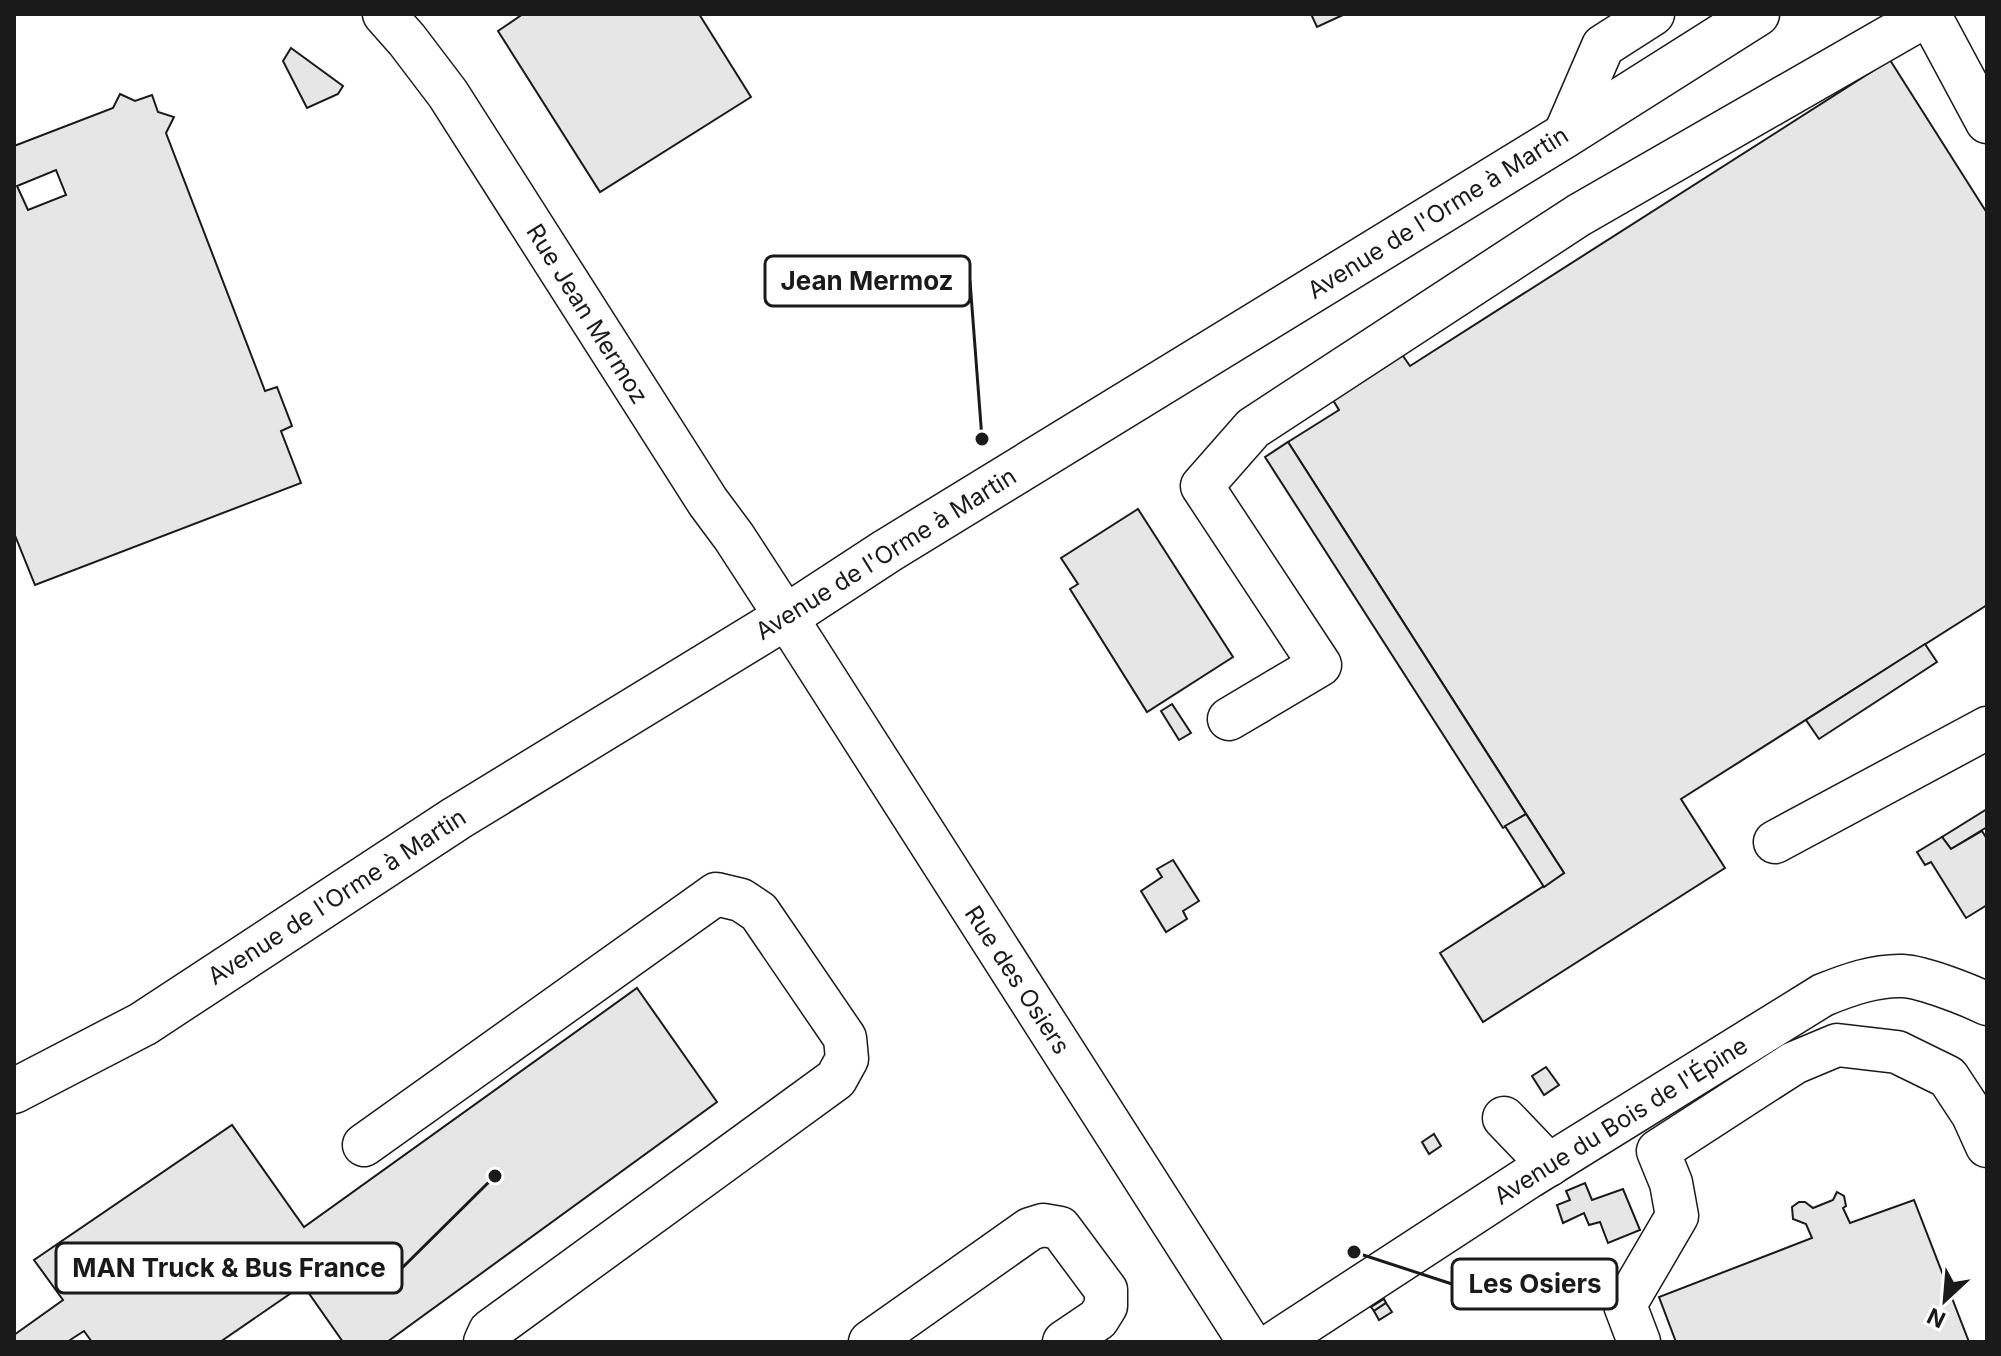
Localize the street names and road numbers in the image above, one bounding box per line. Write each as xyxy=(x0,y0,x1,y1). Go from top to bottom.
street label: Avenue de l'Orme à Martin xyxy=(1302,120,1573,305)
street label: Rue Jean Mermoz xyxy=(521,219,654,409)
street label: Avenue de l'Orme à Martin xyxy=(750,461,1021,646)
street label: Avenue de l'Orme à Martin xyxy=(202,802,471,991)
street label: Rue des Osiers xyxy=(959,900,1076,1059)
street label: Avenue du Bois de l'Épine xyxy=(1488,1030,1753,1211)

